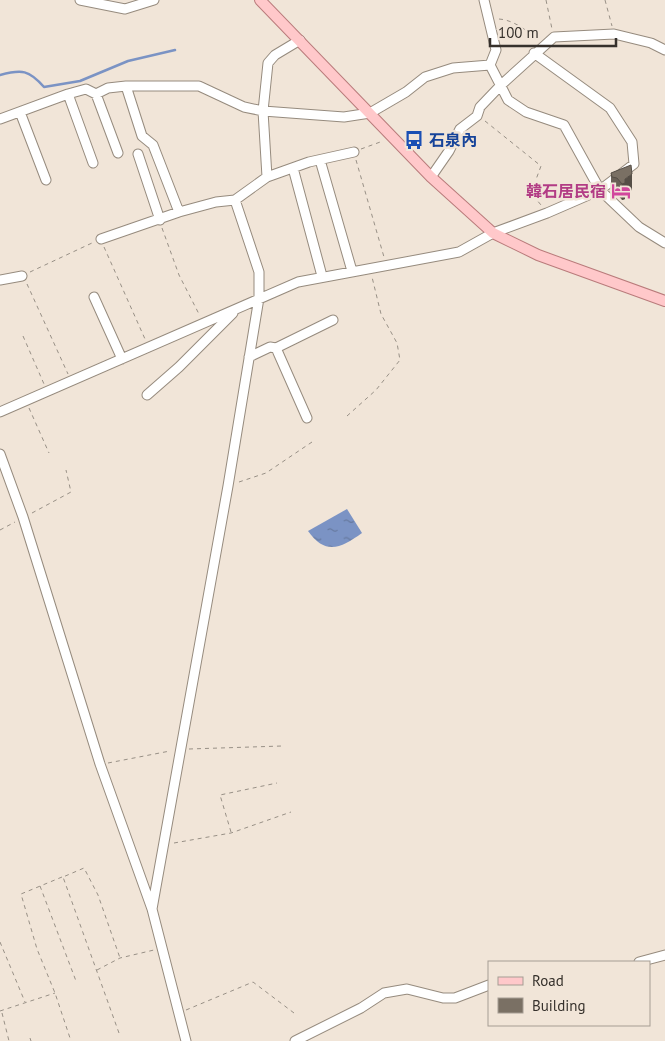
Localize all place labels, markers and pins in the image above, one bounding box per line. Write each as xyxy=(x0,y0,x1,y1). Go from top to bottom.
bus stop icon: 石泉內 xyxy=(403,129,425,151)
place label: 石泉內 xyxy=(429,130,477,150)
hotel icon: 韓石居民宿 xyxy=(610,180,632,202)
place label: 韓石居民宿 xyxy=(526,181,606,201)

